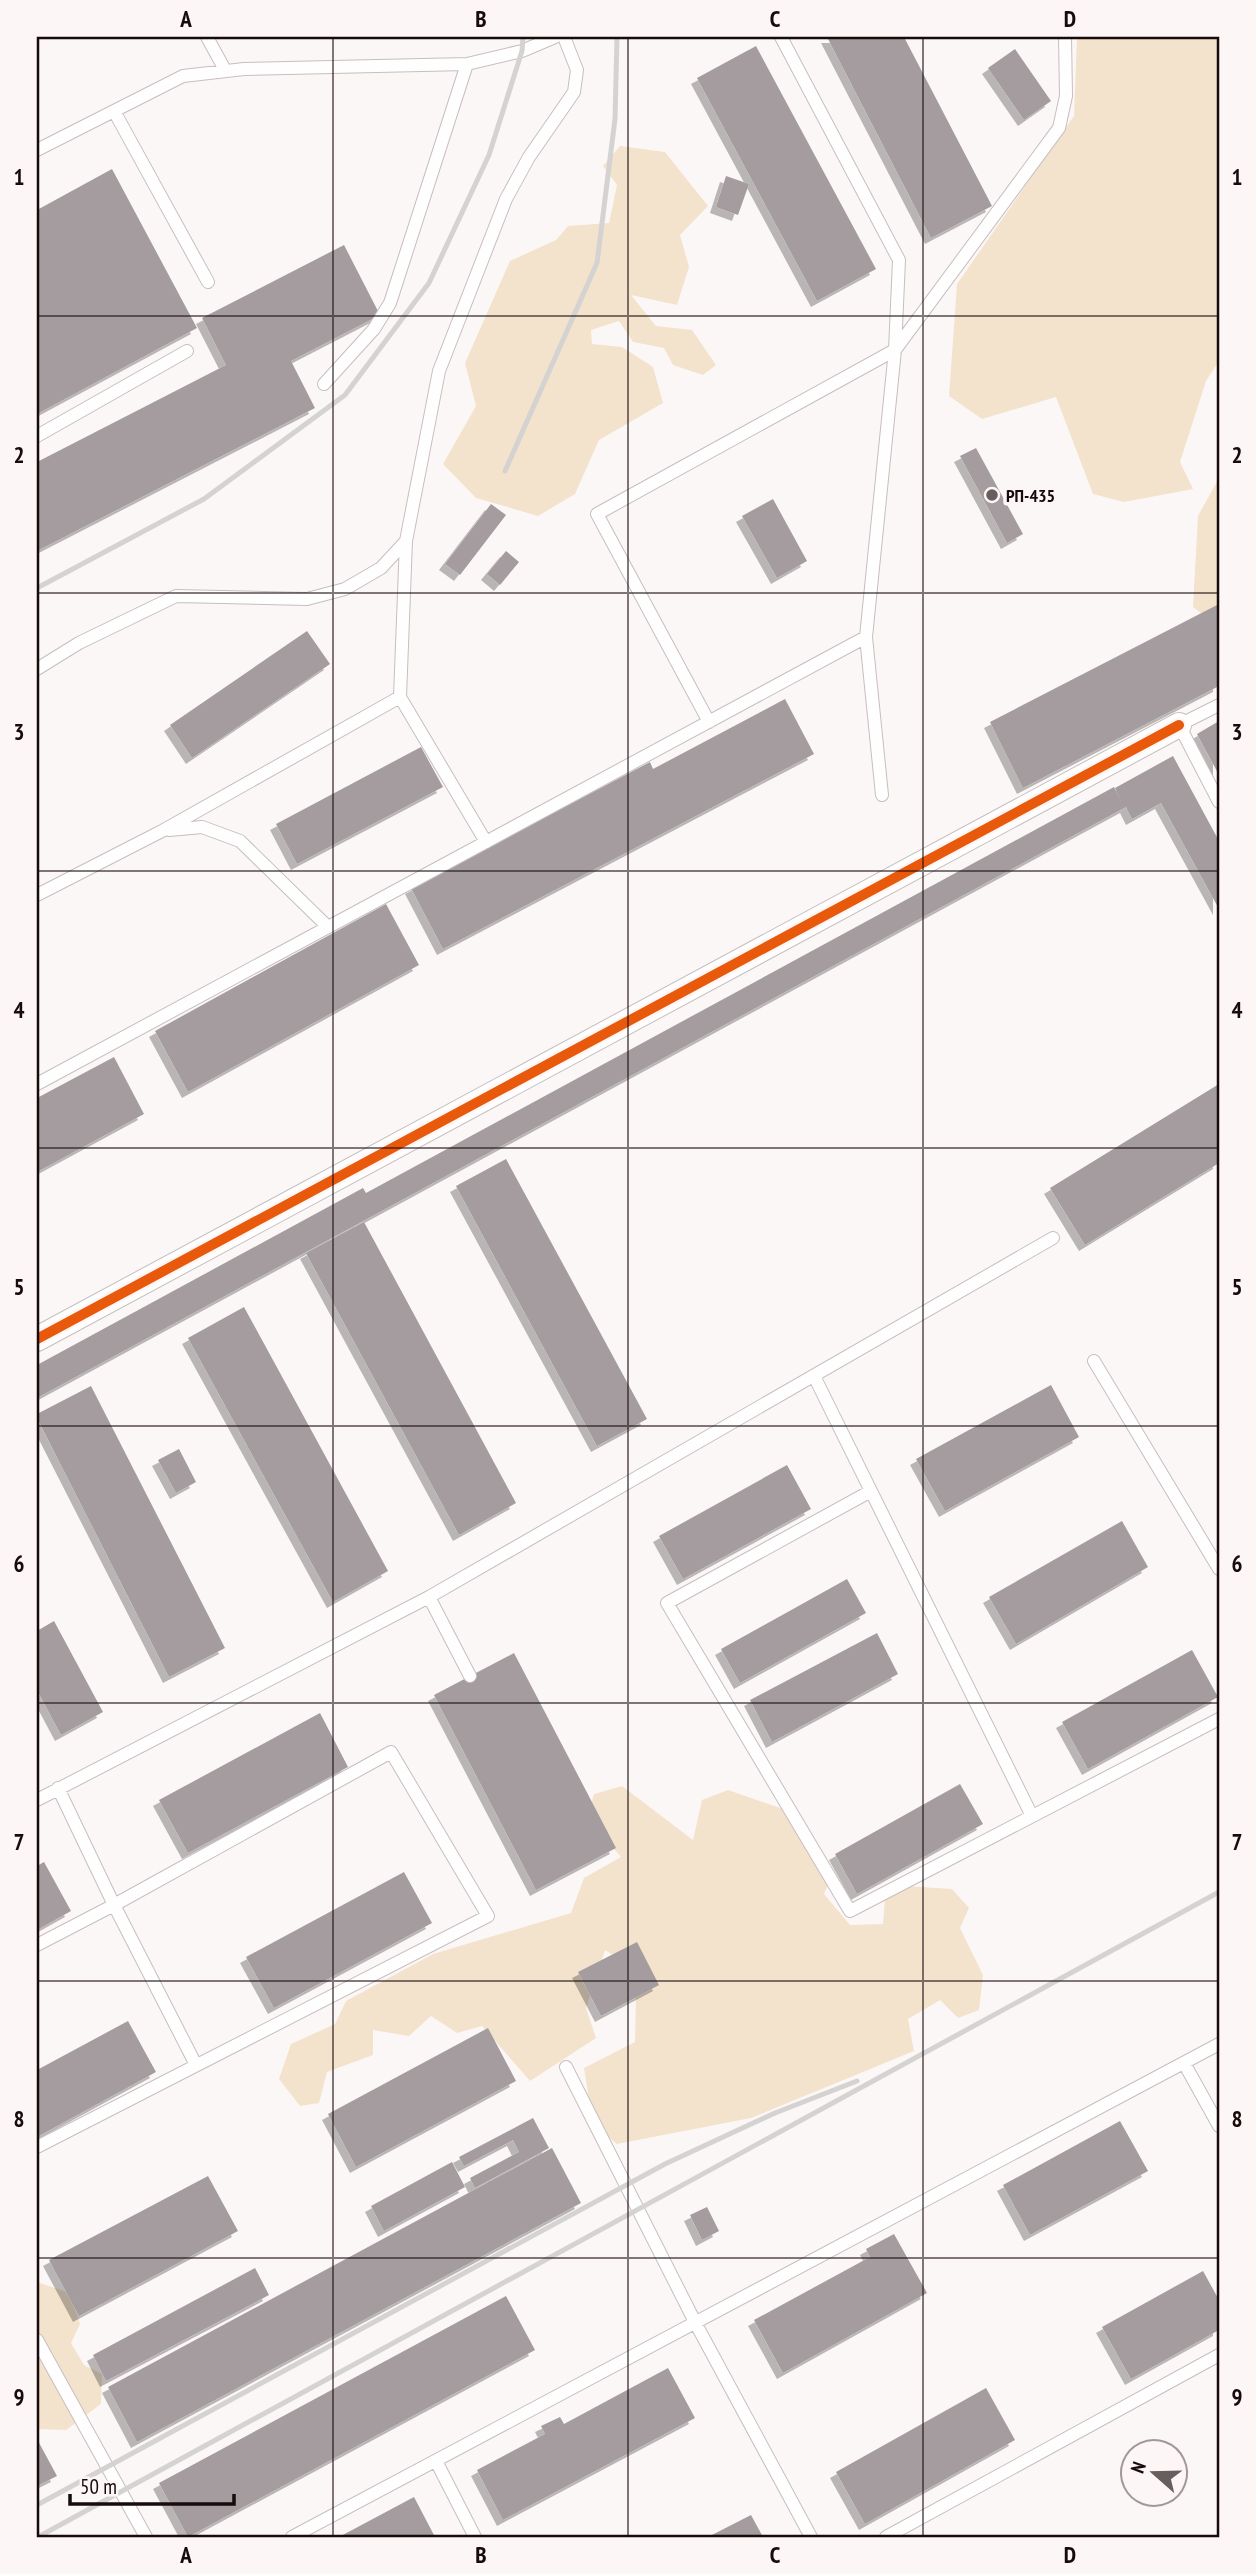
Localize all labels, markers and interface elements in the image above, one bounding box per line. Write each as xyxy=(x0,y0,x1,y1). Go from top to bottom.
text: A xyxy=(179,4,192,33)
text: B xyxy=(475,4,487,33)
text: C xyxy=(770,4,781,33)
text: D xyxy=(1064,4,1076,33)
text: 1 xyxy=(14,162,25,191)
text: 1 xyxy=(1232,162,1243,191)
text: 2 xyxy=(14,440,25,469)
text: 2 xyxy=(1232,440,1243,469)
place label: РП-435 xyxy=(1006,484,1055,507)
marker: РП-435 xyxy=(984,487,1000,503)
text: 3 xyxy=(14,717,25,746)
text: 3 xyxy=(1232,717,1243,746)
text: 4 xyxy=(14,995,25,1024)
text: 4 xyxy=(1232,995,1243,1024)
text: 5 xyxy=(14,1272,25,1301)
text: 5 xyxy=(1232,1272,1243,1301)
text: 6 xyxy=(14,1549,25,1578)
text: 6 xyxy=(1232,1549,1243,1578)
text: 7 xyxy=(14,1827,25,1856)
text: 7 xyxy=(1232,1827,1243,1856)
text: 8 xyxy=(14,2104,25,2133)
text: 8 xyxy=(1232,2104,1243,2133)
text: 9 xyxy=(14,2382,25,2411)
text: 9 xyxy=(1232,2382,1243,2411)
north arrow xyxy=(1120,2438,1190,2508)
text: N xyxy=(1125,2458,1151,2476)
scale bar xyxy=(70,2462,234,2506)
text: 50 m xyxy=(80,2473,117,2500)
text: A xyxy=(179,2540,192,2569)
text: B xyxy=(475,2540,487,2569)
text: C xyxy=(770,2540,781,2569)
text: D xyxy=(1064,2540,1076,2569)

